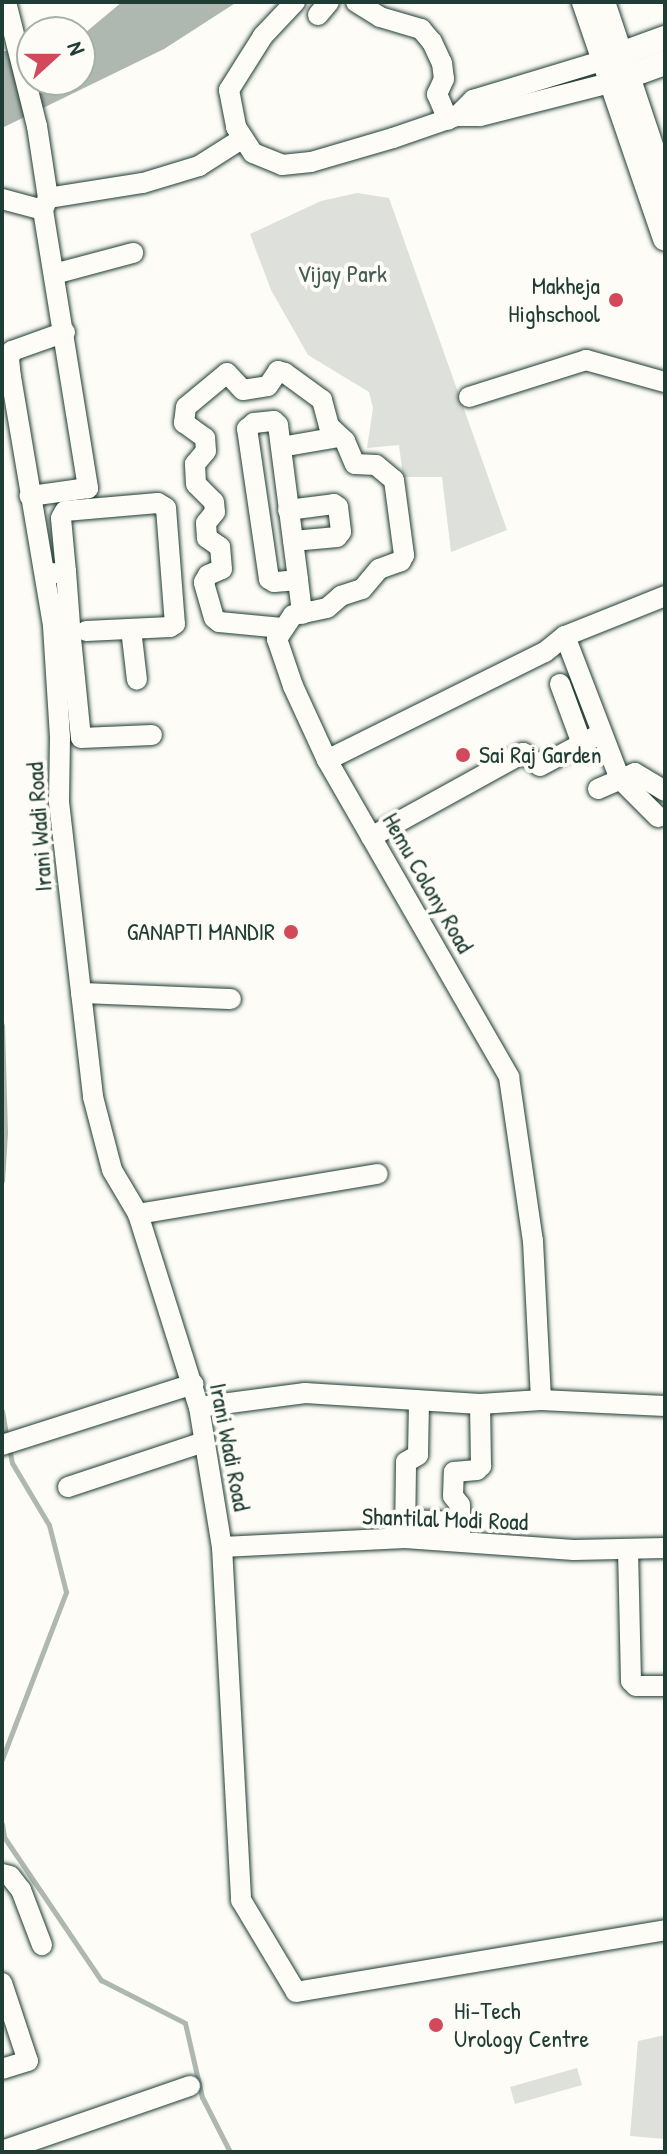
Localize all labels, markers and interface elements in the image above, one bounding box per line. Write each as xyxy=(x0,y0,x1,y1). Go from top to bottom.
north arrow xyxy=(16,16,96,96)
text: N xyxy=(60,37,93,59)
park label: Vijay Park xyxy=(297,260,387,288)
place label: Makheja Highschool xyxy=(508,272,600,328)
marker: Makheja Highschool xyxy=(607,291,625,309)
place label: Sai Raj Garden xyxy=(479,741,602,769)
marker: Sai Raj Garden xyxy=(454,746,472,764)
street label: Irani Wadi Road xyxy=(20,761,58,893)
street label: Hemu Colony Road xyxy=(376,808,480,958)
place label: GANAPTI MANDIR xyxy=(127,918,275,946)
marker: GANAPTI MANDIR xyxy=(282,923,300,941)
street label: Irani Wadi Road xyxy=(203,1381,257,1513)
street label: Shantilal Modi Road xyxy=(361,1502,529,1536)
place label: Hi-Tech Urology Centre xyxy=(454,1997,589,2053)
marker: Hi-Tech Urology Centre xyxy=(425,2014,447,2036)

